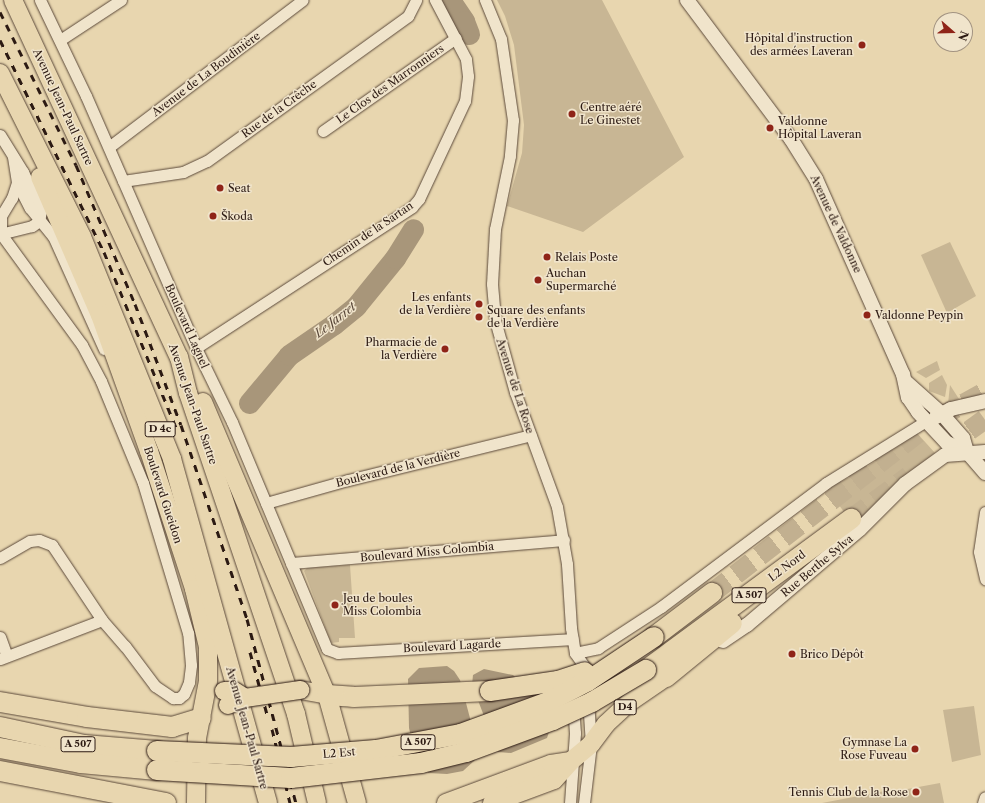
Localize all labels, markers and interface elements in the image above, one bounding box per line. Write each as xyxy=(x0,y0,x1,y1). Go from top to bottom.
north arrow xyxy=(933,12,973,52)
street label: Avenue de La Boudinière xyxy=(149,29,263,119)
text: N xyxy=(955,29,972,43)
place label: Hôpital d'instruction des armées Laveran xyxy=(745,32,853,58)
marker: Hôpital d'instruction des armées Laveran xyxy=(856,39,868,51)
street label: Le Clos des Marronniers xyxy=(334,42,446,126)
street label: Avenue Jean-Paul Sartre xyxy=(30,47,96,167)
street label: Rue de la Crêche xyxy=(239,77,319,141)
place label: Centre aéré Le Ginestet xyxy=(580,101,642,127)
marker: Centre aéré Le Ginestet xyxy=(567,109,577,119)
place label: Valdonne Hôpital Laveran xyxy=(778,115,862,141)
marker: Valdonne Hôpital Laveran xyxy=(765,123,775,133)
street label: Avenue de Valdonne xyxy=(807,173,865,275)
place label: Seat xyxy=(228,181,250,195)
marker: Seat xyxy=(215,183,225,193)
street label: Chemin de la Sartan xyxy=(320,199,416,269)
place label: Škoda xyxy=(221,209,253,223)
marker: Škoda xyxy=(208,211,218,221)
place label: Relais Poste xyxy=(555,250,618,264)
marker: Relais Poste xyxy=(542,252,552,262)
place label: Auchan Supermarché xyxy=(546,267,616,293)
marker: Auchan Supermarché xyxy=(533,275,543,285)
street label: Boulevard Lagnel xyxy=(162,282,212,370)
place label: Les enfants de la Verdière xyxy=(399,291,471,317)
water label: Le Jarret xyxy=(312,299,358,341)
marker: Les enfants de la Verdière xyxy=(474,299,484,309)
place label: Square des enfants de la Verdière xyxy=(487,304,585,330)
place label: Valdonne Peypin xyxy=(875,308,963,322)
marker: Valdonne Peypin xyxy=(862,310,872,320)
marker: Square des enfants de la Verdière xyxy=(474,312,484,322)
place label: Pharmacie de la Verdière xyxy=(365,336,437,362)
street label: Avenue de La Rose xyxy=(493,337,537,435)
street label: Avenue Jean-Paul Sartre xyxy=(166,342,220,466)
marker: Pharmacie de la Verdière xyxy=(440,344,450,354)
road number: D 4c xyxy=(144,421,176,437)
street label: Boulevard Gueidon xyxy=(141,445,185,545)
street label: Boulevard de la Verdière xyxy=(334,446,462,490)
street label: Rue Berthe Sylva xyxy=(779,532,855,600)
street label: Boulevard Miss Colombia xyxy=(360,540,494,564)
street label: L2 Nord xyxy=(766,548,808,584)
road number: A 507 xyxy=(731,587,767,603)
place label: Jeu de boules Miss Colombia xyxy=(343,592,421,618)
marker: Jeu de boules Miss Colombia xyxy=(330,600,340,610)
street label: Boulevard Lagarde xyxy=(403,637,501,655)
place label: Brico Dépôt xyxy=(800,647,864,661)
marker: Brico Dépôt xyxy=(787,649,797,659)
street label: Avenue Jean-Paul Sartre xyxy=(223,665,271,791)
road number: D4 xyxy=(613,699,637,715)
road number: A 507 xyxy=(400,734,436,750)
road number: A 507 xyxy=(60,736,96,752)
place label: Gymnase La Rose Fuveau xyxy=(840,736,907,762)
marker: Gymnase La Rose Fuveau xyxy=(910,744,920,754)
street label: L2 Est xyxy=(322,745,356,761)
place label: Tennis Club de la Rose xyxy=(788,785,908,799)
marker: Tennis Club de la Rose xyxy=(911,787,921,797)

